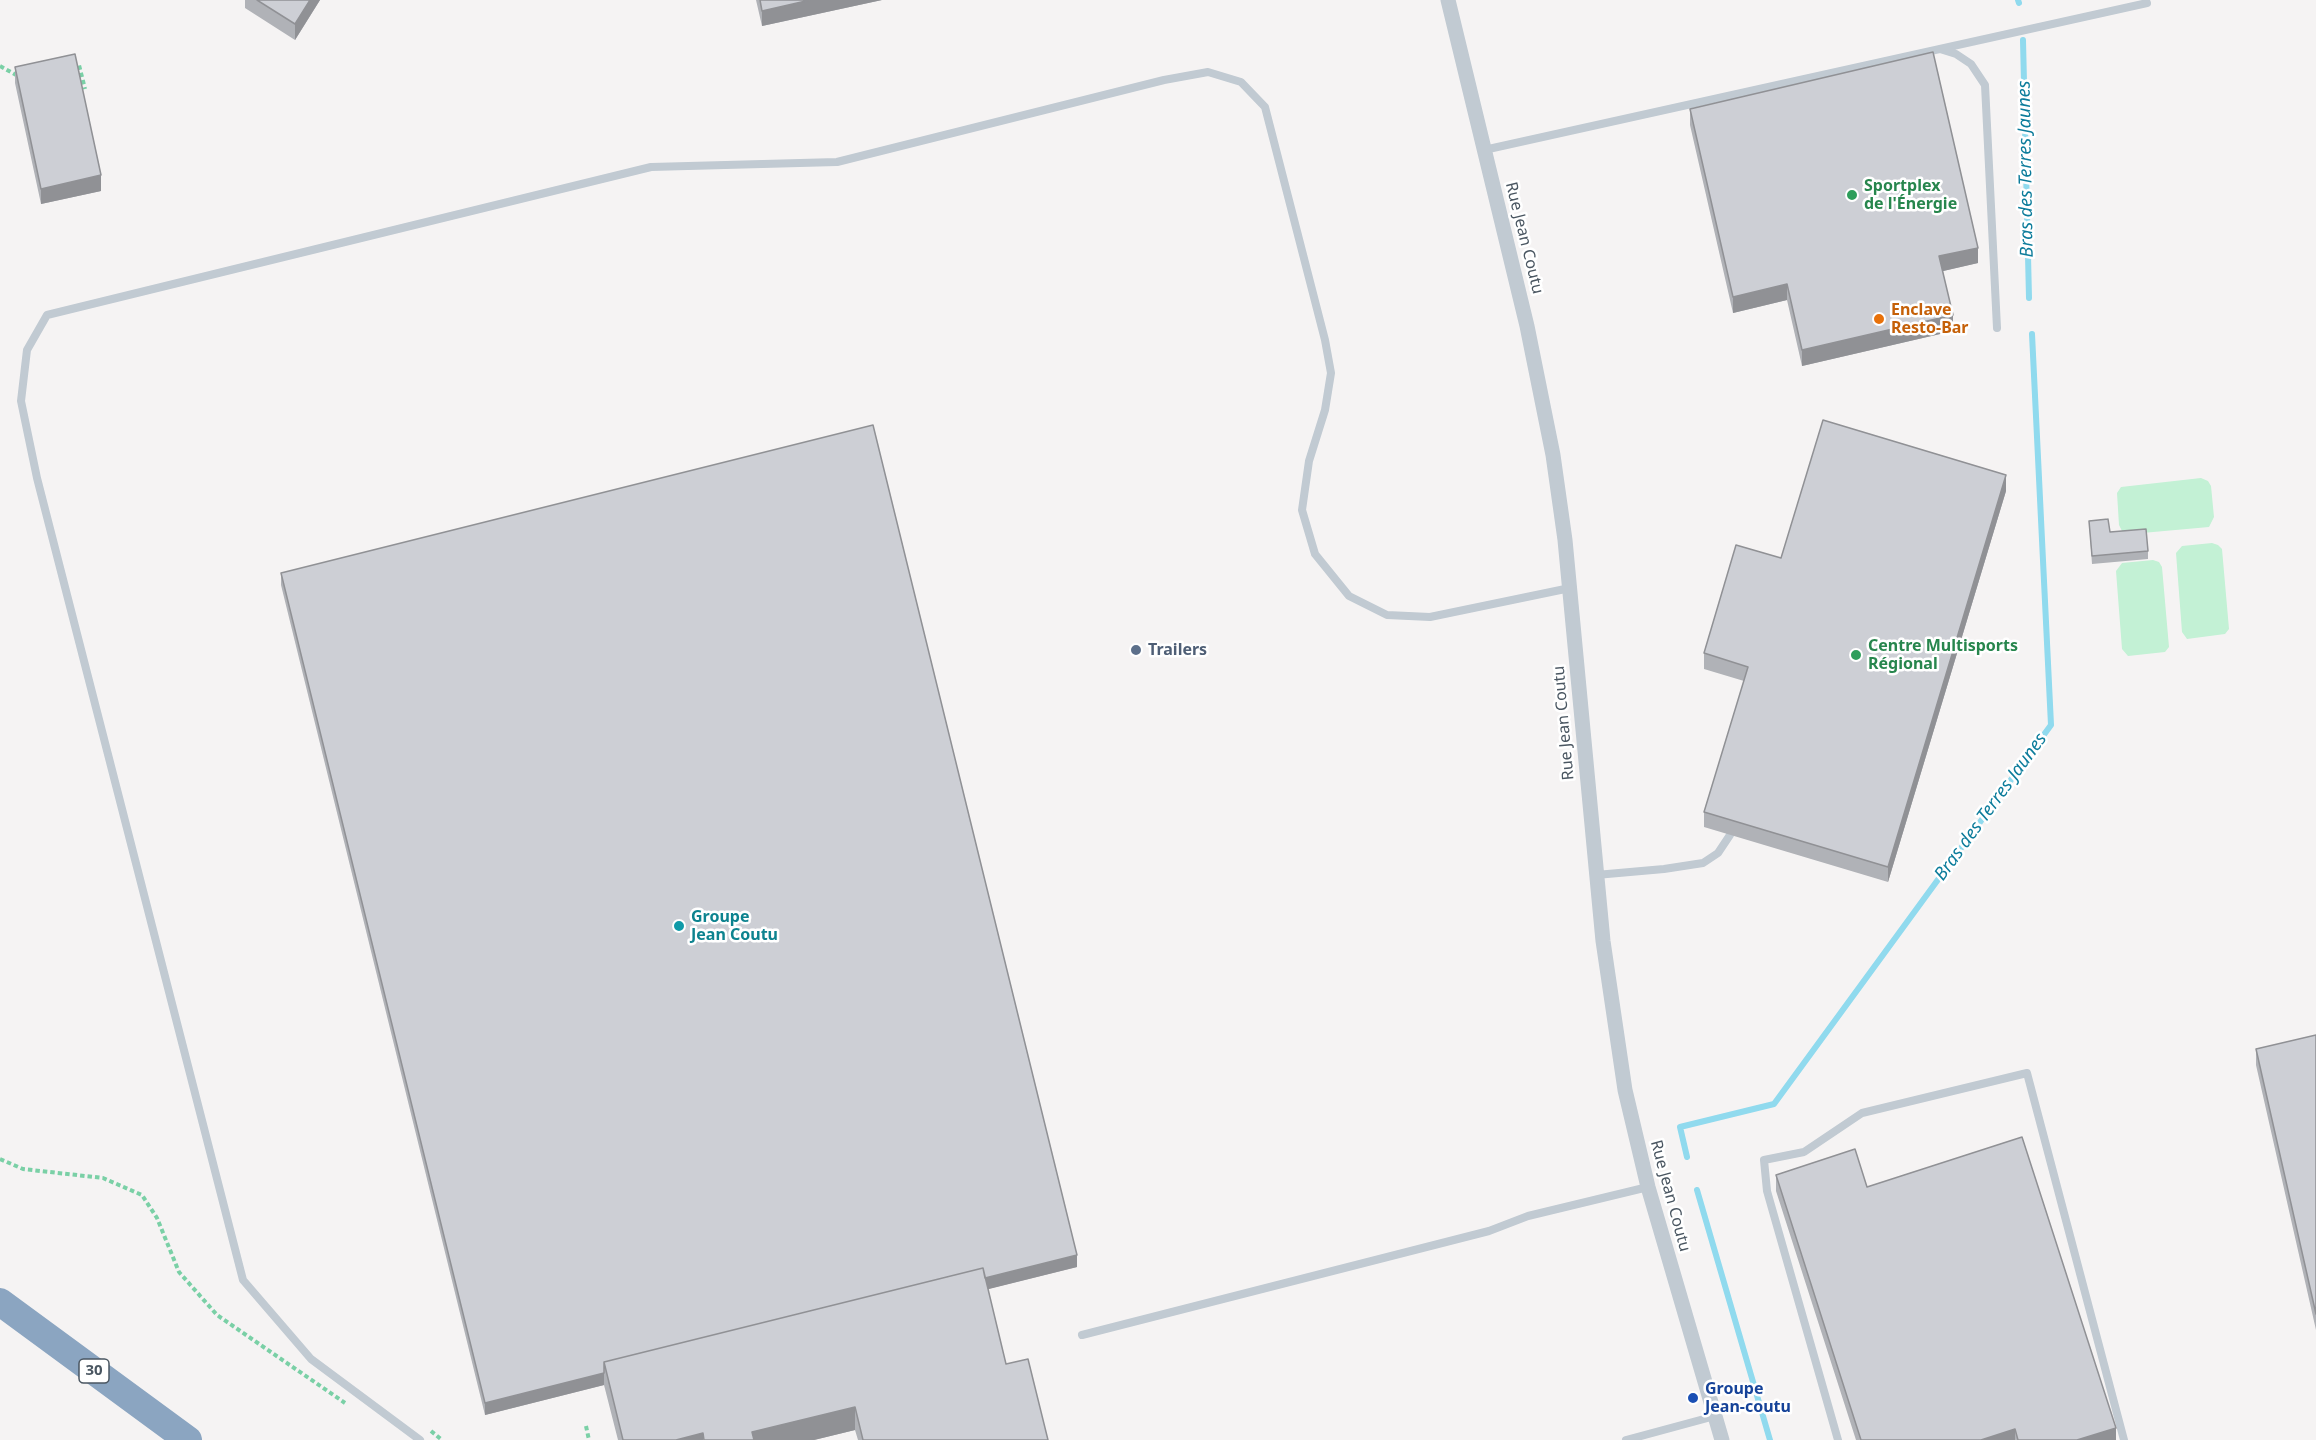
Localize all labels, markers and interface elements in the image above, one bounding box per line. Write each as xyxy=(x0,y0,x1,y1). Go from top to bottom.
water label: Bras des Terres Jaunes xyxy=(2014,80,2038,258)
place label: Sportplex de l'Énergie xyxy=(1864,176,1957,214)
street label: Rue Jean Coutu xyxy=(1501,180,1547,296)
marker: Sportplex de l'Énergie xyxy=(1845,188,1859,202)
place label: Enclave Resto-Bar xyxy=(1891,300,1969,338)
marker: Enclave Resto-Bar xyxy=(1872,312,1886,326)
place label: Centre Multisports Régional xyxy=(1868,636,2018,674)
place label: Trailers xyxy=(1148,640,1207,660)
marker: Trailers xyxy=(1129,643,1143,657)
marker: Centre Multisports Régional xyxy=(1849,648,1863,662)
street label: Rue Jean Coutu xyxy=(1549,665,1579,781)
water label: Bras des Terres Jaunes xyxy=(1930,729,2052,885)
place label: Groupe Jean Coutu xyxy=(691,907,778,945)
marker: Groupe Jean Coutu xyxy=(672,919,686,933)
street label: Rue Jean Coutu xyxy=(1646,1138,1694,1254)
road number: 30 xyxy=(79,1359,109,1383)
place label: Groupe Jean-coutu xyxy=(1705,1379,1791,1417)
marker: Groupe Jean-coutu xyxy=(1686,1391,1700,1405)

